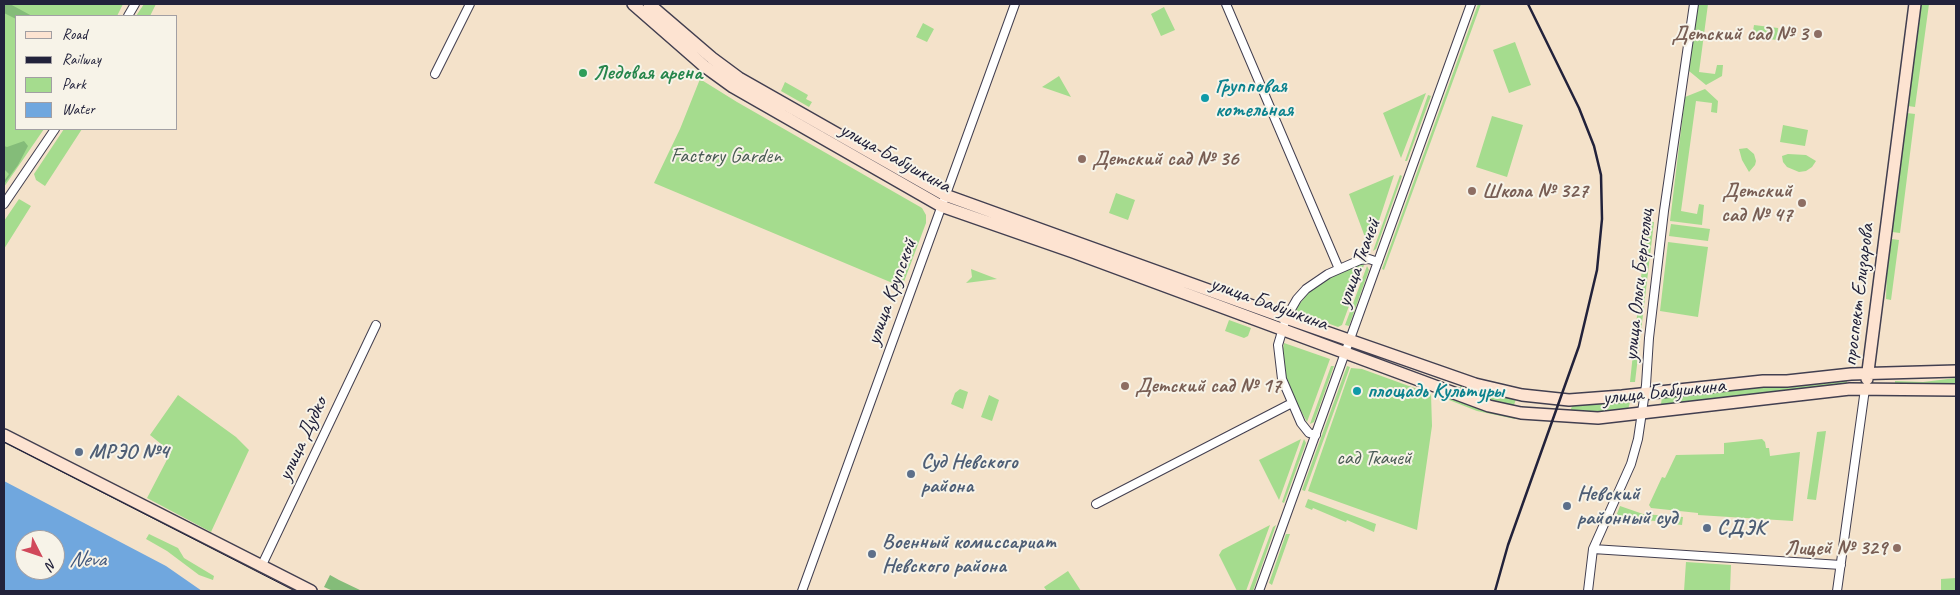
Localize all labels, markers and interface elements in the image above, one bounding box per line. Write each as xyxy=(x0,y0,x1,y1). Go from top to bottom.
legend xyxy=(15,15,178,130)
place label: Детский сад № 3 xyxy=(1671,21,1808,47)
text: Road xyxy=(62,25,87,44)
marker: Детский сад № 3 xyxy=(1812,28,1824,40)
text: Railway xyxy=(62,50,101,69)
place label: Ледовая арена xyxy=(593,60,702,86)
marker: Ледовая арена xyxy=(577,67,589,79)
place label: Групповая котельная xyxy=(1215,73,1293,123)
text: Park xyxy=(62,75,86,94)
marker: Групповая котельная xyxy=(1199,92,1211,104)
text: Water xyxy=(62,100,95,119)
street label: улица Бабушкина xyxy=(835,117,955,199)
park label: Factory Garden xyxy=(670,143,782,169)
place label: Детский сад № 36 xyxy=(1092,146,1238,172)
marker: Детский сад № 36 xyxy=(1076,153,1088,165)
place label: Школа № 327 xyxy=(1482,178,1588,204)
place label: Детский сад № 47 xyxy=(1721,178,1792,228)
marker: Школа № 327 xyxy=(1466,185,1478,197)
marker: Детский сад № 47 xyxy=(1796,197,1808,209)
street label: улица Ольги Берггольц xyxy=(1618,208,1660,362)
street label: улица Ткачей xyxy=(1331,215,1387,311)
street label: проспект Елизарова xyxy=(1838,222,1880,368)
street label: улица Крупской xyxy=(861,236,923,348)
street label: улица Бабушкина xyxy=(1207,271,1331,337)
place label: Детский сад № 17 xyxy=(1135,373,1281,399)
street label: улица Бабушкина xyxy=(1601,373,1727,411)
place label: площадь Культуры xyxy=(1367,378,1504,404)
marker: Детский сад № 17 xyxy=(1119,380,1131,392)
marker: площадь Культуры xyxy=(1351,385,1363,397)
street label: улица Дудко xyxy=(273,393,333,485)
place label: МРЭО №4 xyxy=(89,439,169,465)
park label: сад Ткачей xyxy=(1336,445,1412,471)
marker: МРЭО №4 xyxy=(73,446,85,458)
place label: Суд Невского района xyxy=(921,449,1018,499)
marker: Суд Невского района xyxy=(905,468,917,480)
place label: Невский районный суд xyxy=(1577,481,1677,531)
marker: Невский районный суд xyxy=(1561,500,1573,512)
place label: СДЭК xyxy=(1717,515,1765,541)
marker: СДЭК xyxy=(1701,522,1713,534)
place label: Военный комиссариат Невского района xyxy=(882,529,1056,579)
north arrow xyxy=(15,530,65,580)
place label: Лицей № 329 xyxy=(1784,535,1887,561)
marker: Лицей № 329 xyxy=(1891,542,1903,554)
water label: Neva xyxy=(69,547,105,573)
marker: Военный комиссариат Невского района xyxy=(866,548,878,560)
text: N xyxy=(42,556,60,573)

